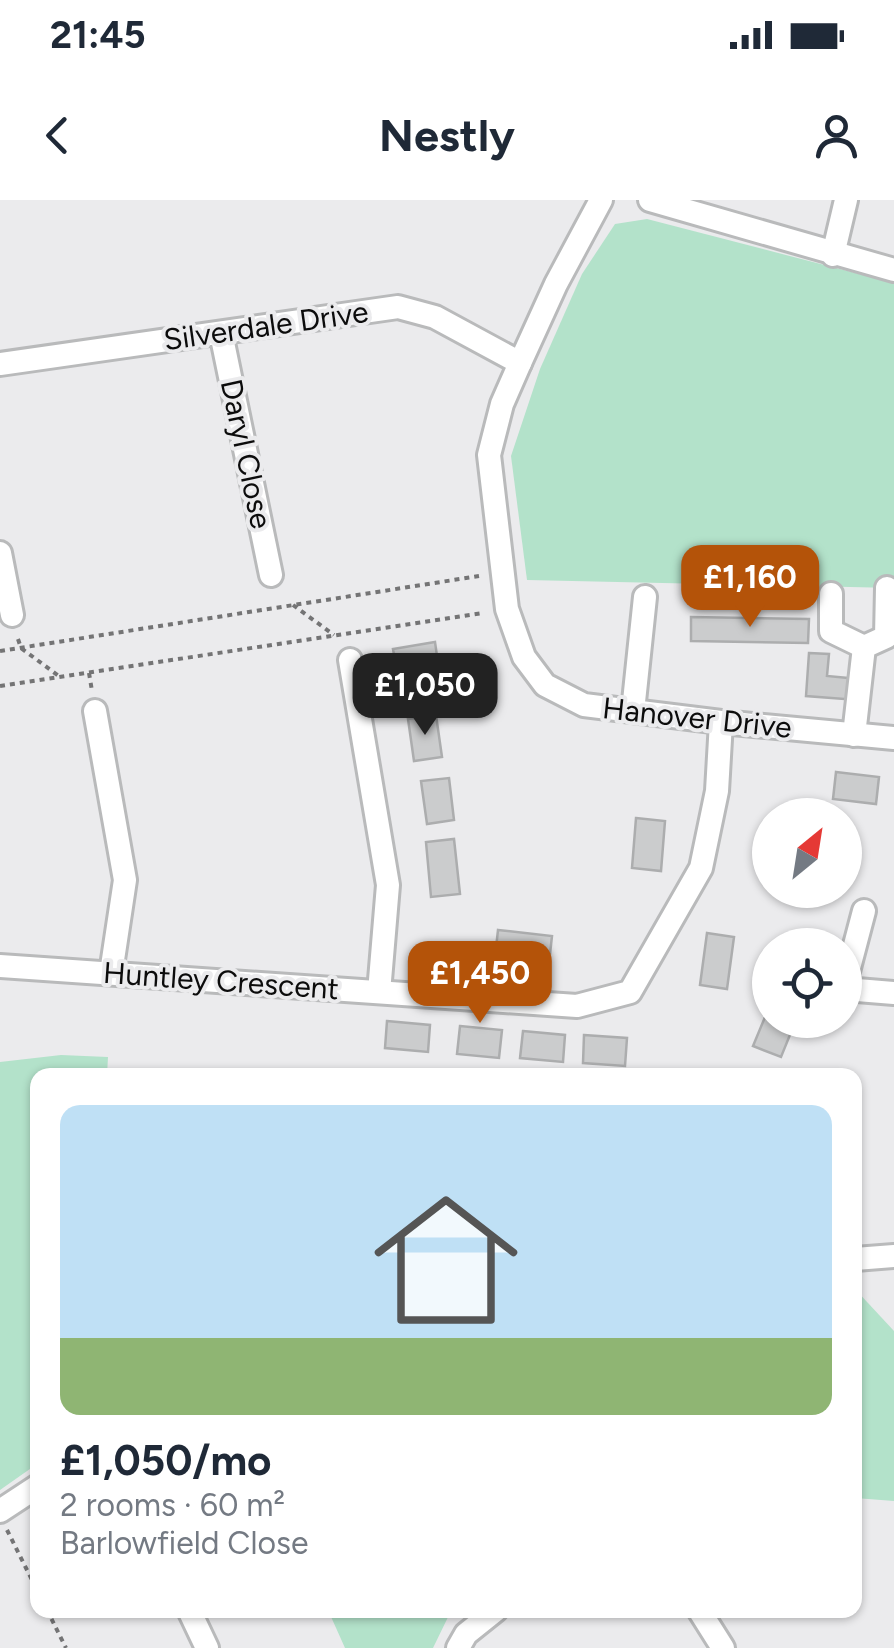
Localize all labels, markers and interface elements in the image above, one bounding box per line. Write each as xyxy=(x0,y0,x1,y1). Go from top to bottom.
text: 21:45 xyxy=(50,12,146,58)
icon: back xyxy=(30,108,85,163)
text: Nestly xyxy=(379,108,515,162)
icon: person xyxy=(809,108,864,163)
street label: Silverdale Drive xyxy=(161,293,371,358)
street label: Daryl Close xyxy=(213,376,280,532)
pin: £1,160 xyxy=(669,545,831,630)
text: £1,160 xyxy=(703,558,797,596)
pin: £1,050 xyxy=(344,653,506,738)
text: £1,050 xyxy=(375,666,475,704)
street label: Hanover Drive xyxy=(601,689,794,746)
north arrow xyxy=(752,798,862,908)
map controls xyxy=(752,798,862,1038)
button: locate xyxy=(752,928,862,1038)
pin: £1,450 xyxy=(399,941,561,1026)
street label: Huntley Crescent xyxy=(102,954,340,1007)
text: £1,450 xyxy=(430,954,530,992)
icon: home xyxy=(356,1170,536,1350)
text: £1,050/mo xyxy=(60,1435,272,1486)
text: 2 rooms · 60 m² xyxy=(60,1486,285,1524)
text: Barlowfield Close xyxy=(60,1524,308,1562)

